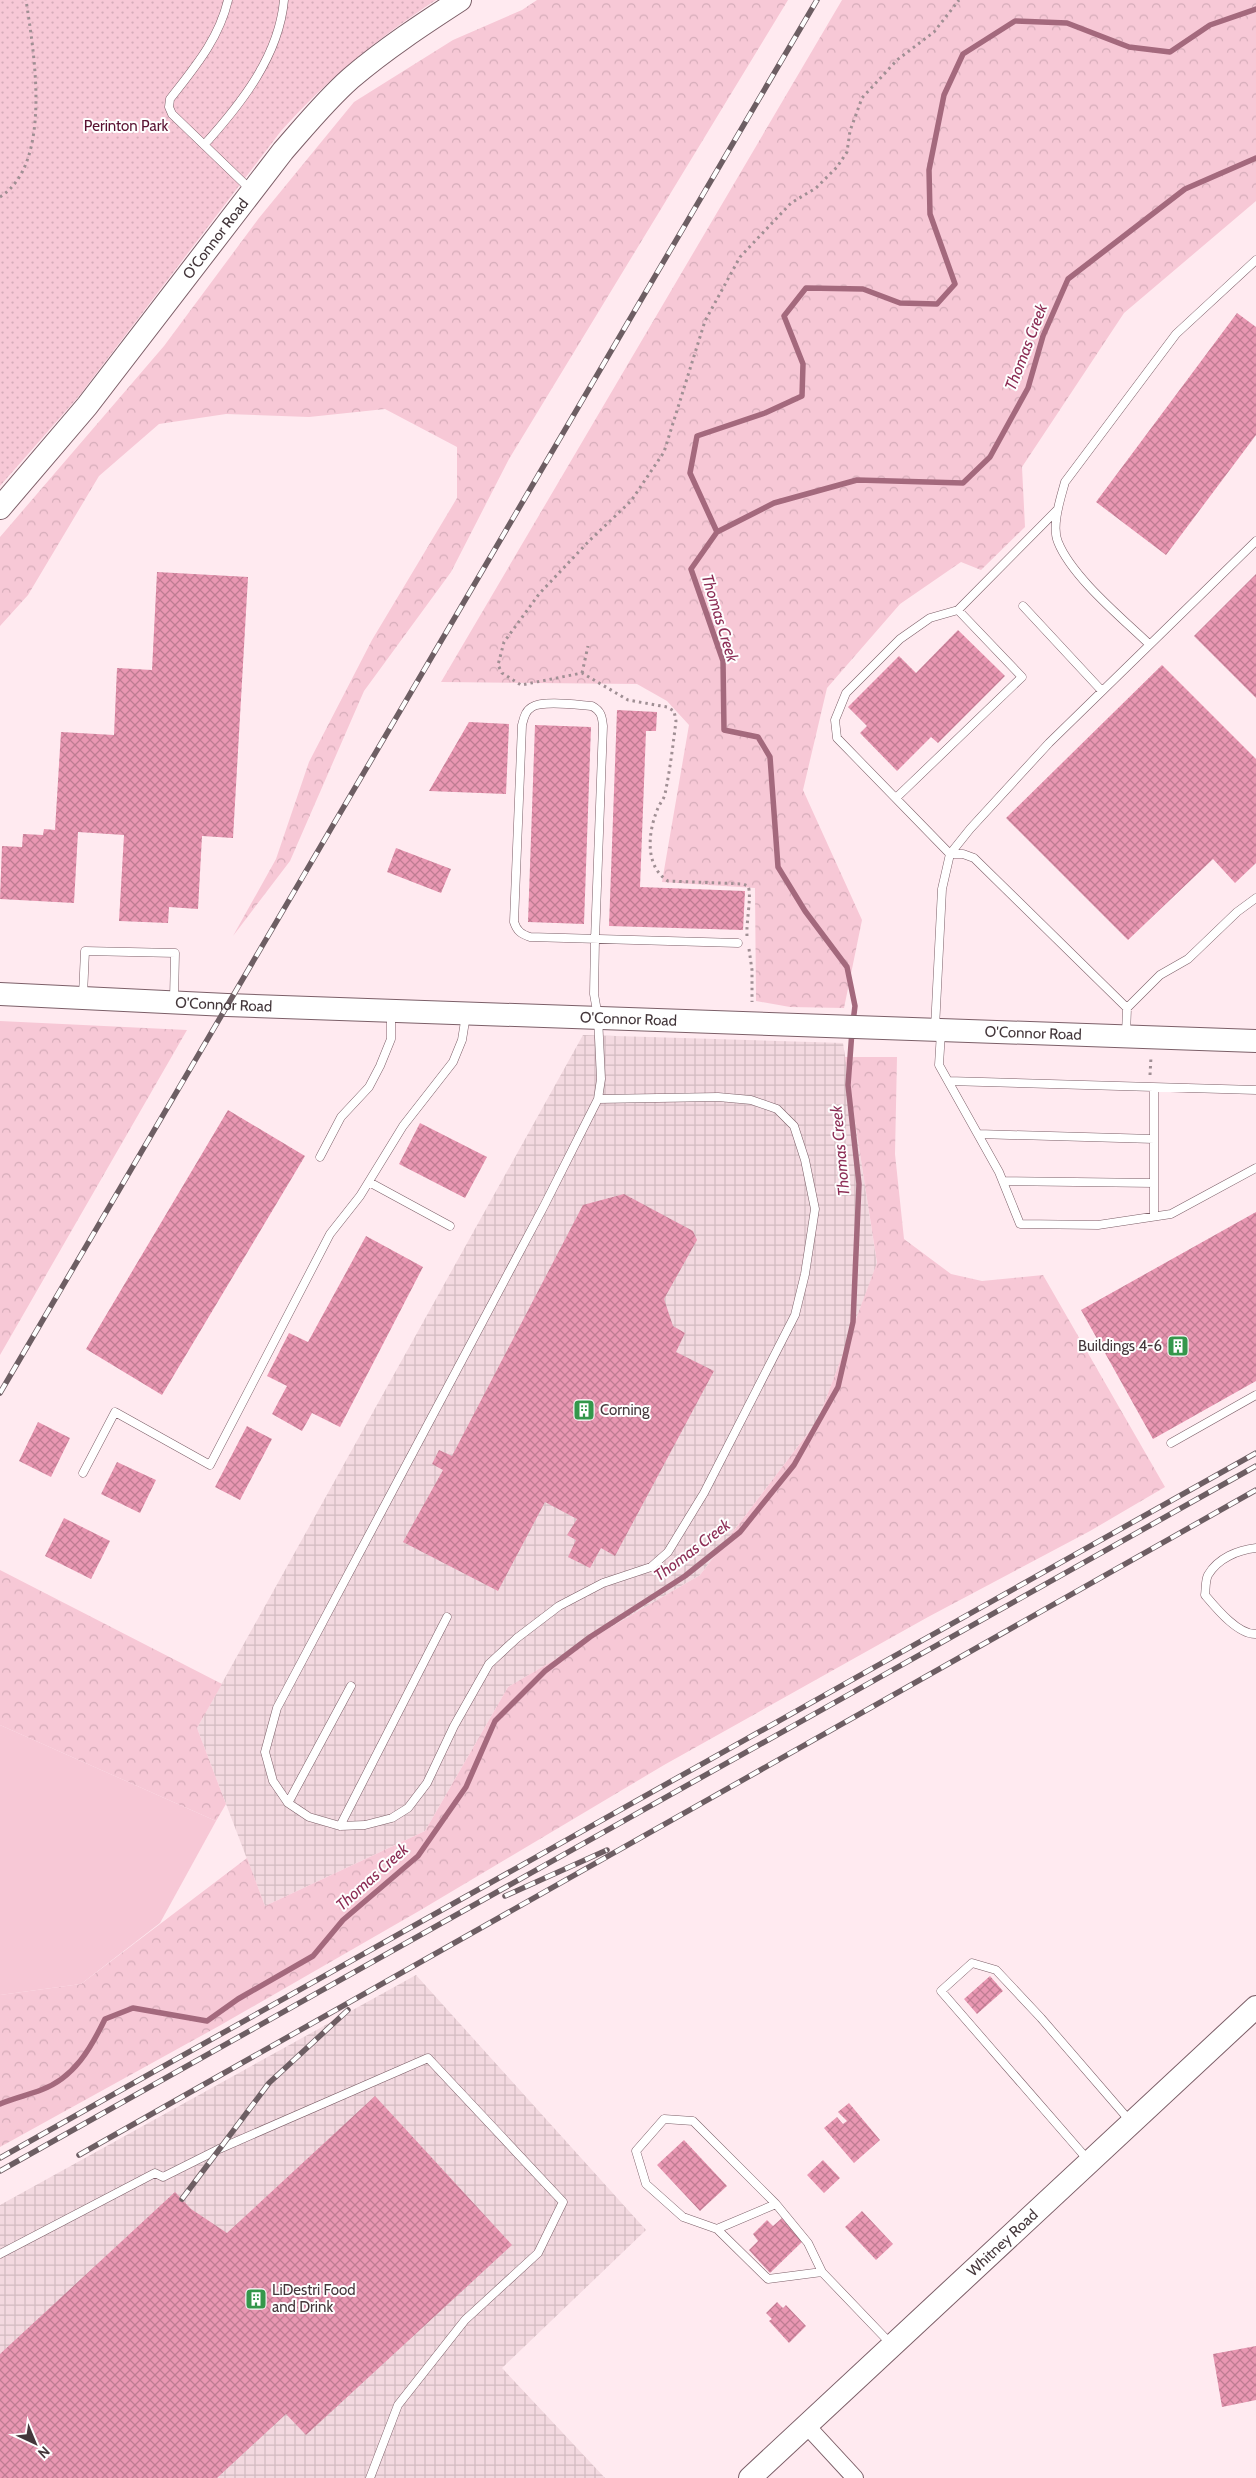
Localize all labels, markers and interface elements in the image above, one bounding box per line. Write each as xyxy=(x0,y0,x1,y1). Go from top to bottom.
park label: Perinton Park xyxy=(84,117,168,135)
street label: O'Connor Road xyxy=(179,195,252,283)
water label: Thomas Creek xyxy=(1001,300,1052,393)
water label: Thomas Creek xyxy=(698,572,743,665)
street label: O'Connor Road xyxy=(175,994,273,1016)
street label: O'Connor Road xyxy=(580,1008,677,1030)
street label: O'Connor Road xyxy=(984,1023,1082,1044)
water label: Thomas Creek xyxy=(826,1104,853,1197)
building icon: Buildings 4-6 xyxy=(1166,1334,1190,1358)
place label: Buildings 4-6 xyxy=(1078,1337,1162,1355)
building icon: Corning xyxy=(572,1398,596,1422)
place label: Corning xyxy=(600,1401,650,1419)
water label: Thomas Creek xyxy=(650,1514,735,1585)
water label: Thomas Creek xyxy=(332,1839,413,1914)
street label: Whitney Road xyxy=(963,2206,1042,2280)
place label: LiDestri Food and Drink xyxy=(272,2281,356,2316)
building icon: LiDestri Food and Drink xyxy=(244,2287,268,2311)
north arrow xyxy=(10,2418,60,2468)
text: N xyxy=(34,2442,54,2462)

